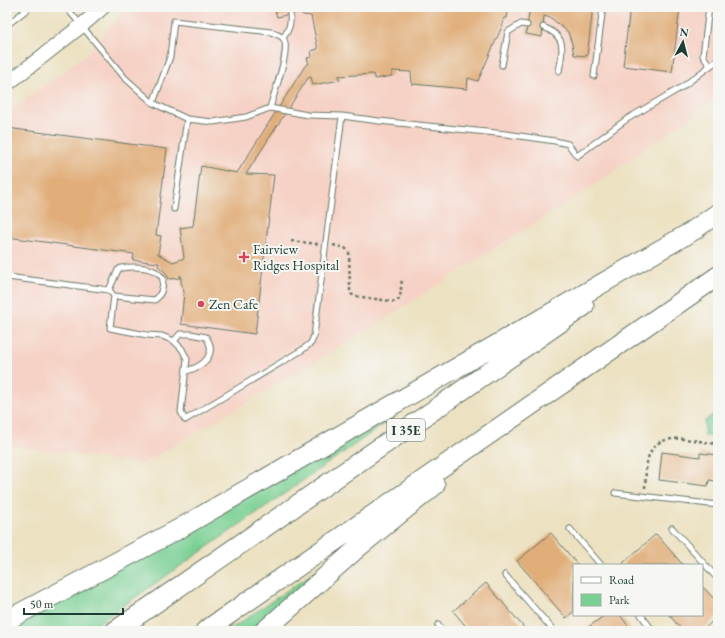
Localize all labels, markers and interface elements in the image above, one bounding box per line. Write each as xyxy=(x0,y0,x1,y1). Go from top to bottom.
north arrow xyxy=(663,22,703,62)
text: N xyxy=(679,25,690,40)
place label: Fairview Ridges Hospital xyxy=(253,240,340,274)
marker: Fairview Ridges Hospital xyxy=(238,251,250,263)
place label: Zen Cafe xyxy=(209,295,259,313)
marker: Zen Cafe xyxy=(196,299,206,309)
road number: I 35E xyxy=(387,419,425,441)
legend xyxy=(573,564,703,616)
text: Road xyxy=(609,572,635,588)
scale bar xyxy=(24,590,123,616)
text: Park xyxy=(609,592,630,608)
text: 50 m xyxy=(30,596,54,612)

